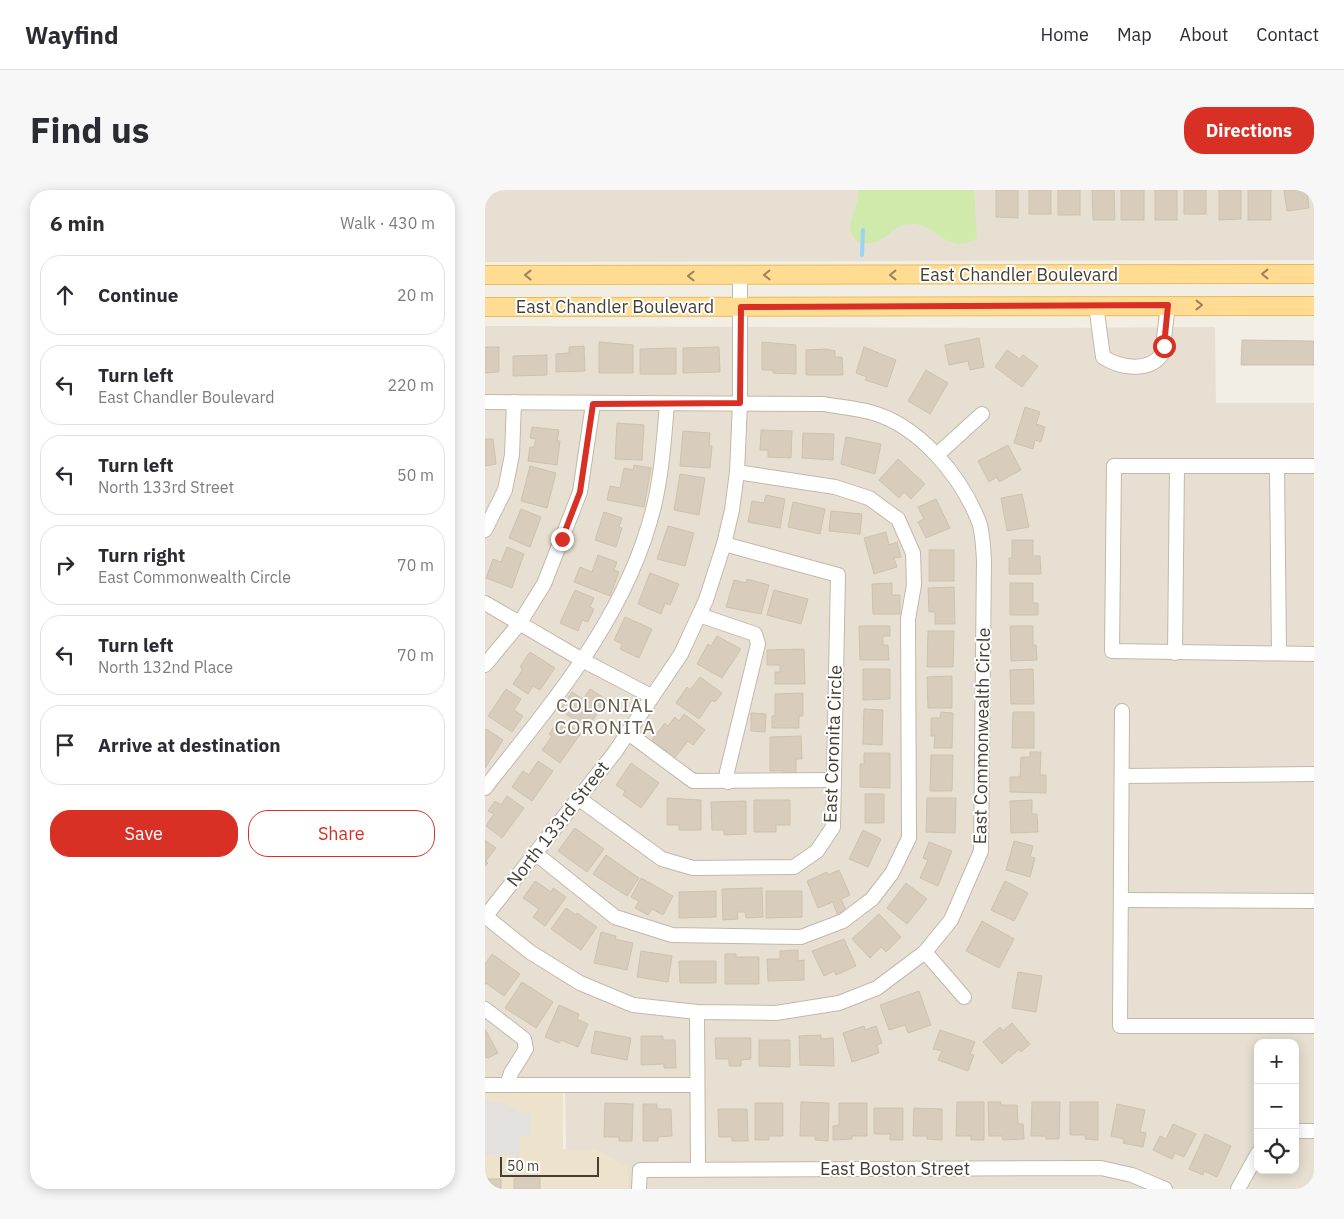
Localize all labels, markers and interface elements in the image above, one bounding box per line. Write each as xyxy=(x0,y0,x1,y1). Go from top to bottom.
text: Wayfind xyxy=(25,19,118,51)
text: Home xyxy=(1041,23,1089,46)
text: Map xyxy=(1117,23,1152,46)
text: About xyxy=(1180,23,1228,46)
text: Contact xyxy=(1256,23,1319,46)
text: Find us xyxy=(30,107,149,153)
button: Directions xyxy=(1184,107,1314,154)
text: 6 min xyxy=(50,209,105,237)
text: Walk · 430 m xyxy=(340,213,435,233)
street label: East Chandler Boulevard xyxy=(920,263,1118,286)
one-way arrow xyxy=(1261,269,1269,279)
one-way arrow xyxy=(524,270,532,280)
one-way arrow xyxy=(763,270,770,280)
one-way arrow xyxy=(889,270,896,280)
one-way arrow xyxy=(687,271,694,281)
icon: ahead xyxy=(51,281,79,309)
text: Continue xyxy=(98,283,178,307)
text: 20 m xyxy=(397,285,434,305)
street label: East Chandler Boulevard xyxy=(516,295,714,318)
one-way arrow xyxy=(1195,300,1203,310)
route start xyxy=(1153,335,1176,358)
text: Turn left xyxy=(98,363,174,387)
icon: left xyxy=(51,371,79,399)
text: 220 m xyxy=(387,375,434,395)
text: East Chandler Boulevard xyxy=(98,387,275,407)
text: Turn left xyxy=(98,453,174,477)
icon: left xyxy=(51,461,79,489)
text: 50 m xyxy=(397,465,434,485)
text: North 133rd Street xyxy=(98,477,234,497)
route end xyxy=(551,528,574,551)
text: Turn right xyxy=(98,543,185,567)
icon: right xyxy=(51,551,79,579)
text: 70 m xyxy=(397,555,434,575)
text: East Commonwealth Circle xyxy=(98,567,291,587)
street label: East Commonwealth Circle xyxy=(968,627,995,845)
text: Turn left xyxy=(98,633,174,657)
icon: left xyxy=(51,641,79,669)
text: 70 m xyxy=(397,645,434,665)
text: North 132nd Place xyxy=(98,657,233,677)
street label: East Coronita Circle xyxy=(818,664,847,823)
district label: COLONIAL CORONITA xyxy=(554,693,656,739)
icon: arrive xyxy=(51,731,79,759)
text: Arrive at destination xyxy=(98,733,281,757)
street label: North 133rd Street xyxy=(501,756,614,891)
button: Save xyxy=(50,810,238,857)
button: Share xyxy=(248,810,435,857)
map controls xyxy=(1254,1039,1299,1174)
button: + xyxy=(1254,1039,1299,1084)
button: − xyxy=(1254,1084,1299,1129)
button: locate xyxy=(1254,1129,1299,1174)
scale bar xyxy=(500,1154,599,1177)
text: 50 m xyxy=(507,1157,539,1175)
street label: East Boston Street xyxy=(820,1157,970,1180)

